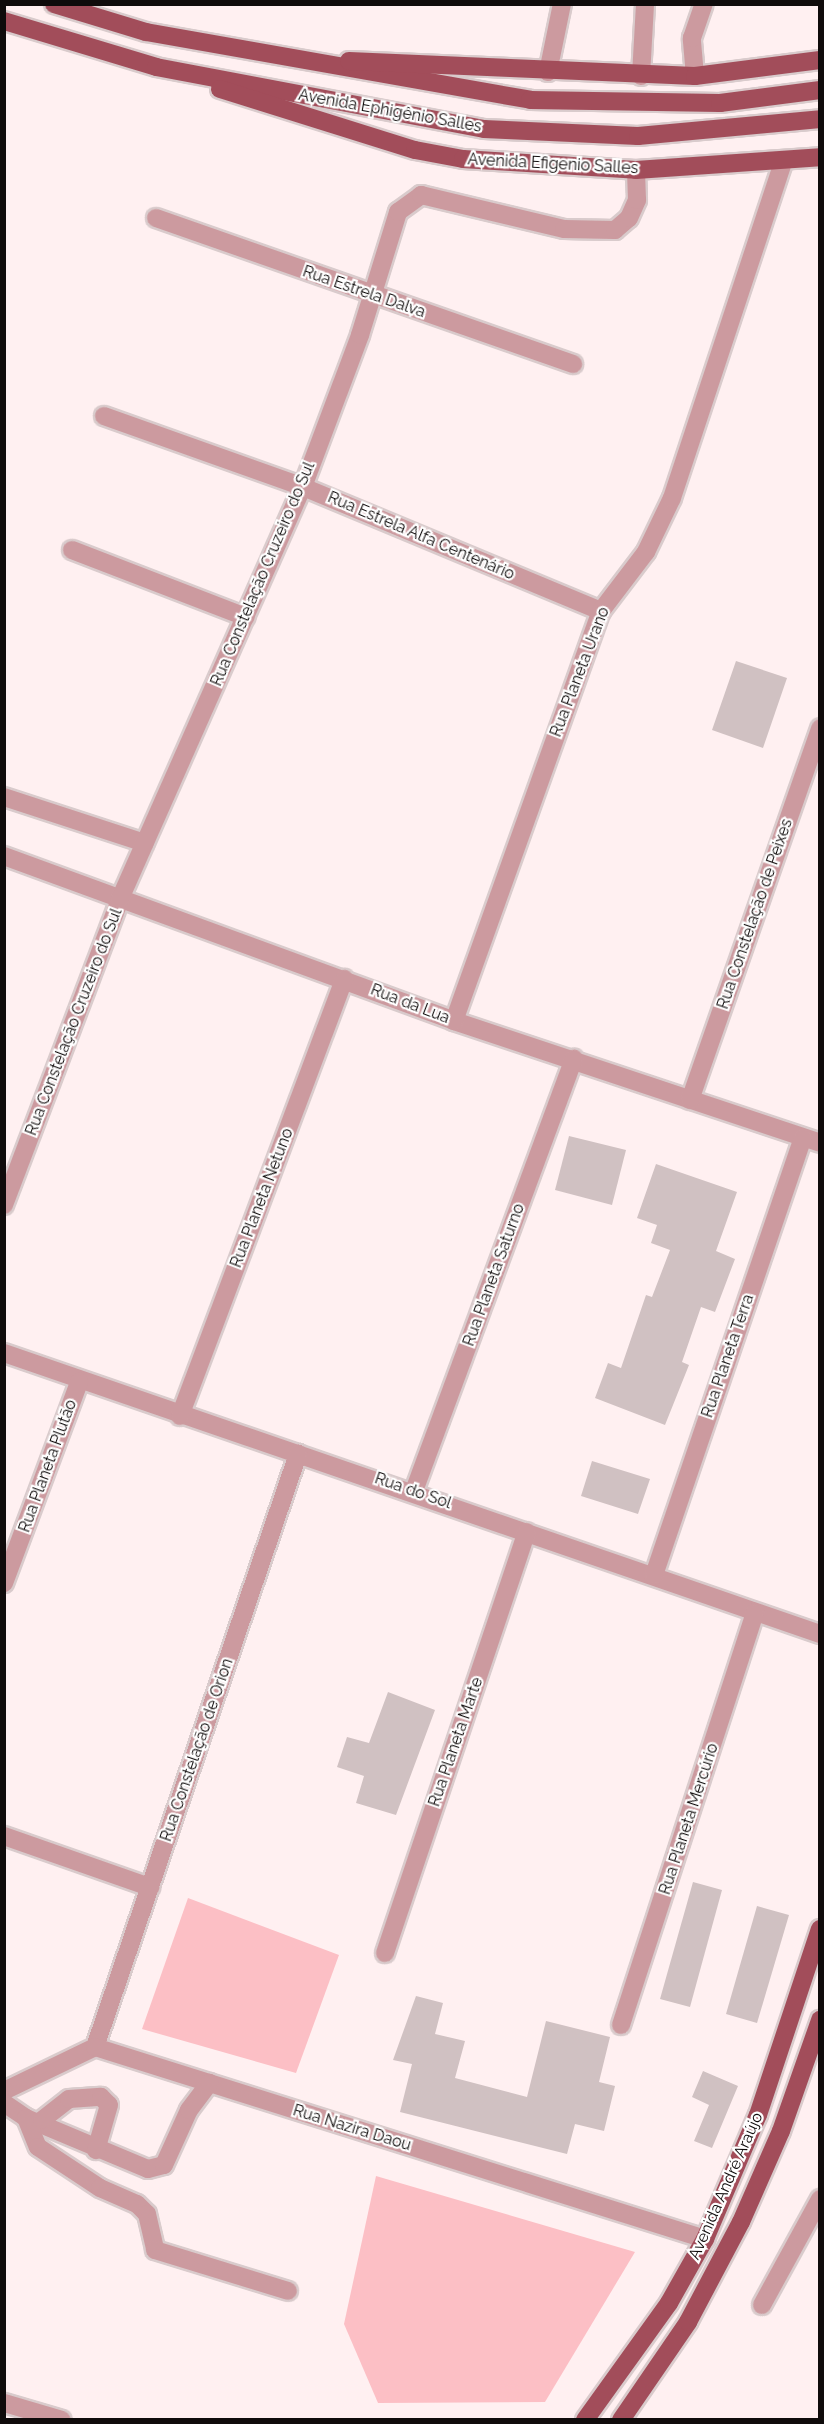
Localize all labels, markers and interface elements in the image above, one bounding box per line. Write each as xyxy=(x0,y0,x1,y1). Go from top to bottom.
street label: Avenida Ephigênio Salles xyxy=(297,85,483,137)
street label: Avenida Efigenio Salles xyxy=(467,150,639,178)
street label: Rua Estrela Dalva xyxy=(300,262,428,322)
street label: Rua Constelação Cruzeiro do Sul xyxy=(207,459,319,689)
street label: Rua Estrela Alfa Centenário xyxy=(325,488,517,584)
street label: Rua Planeta Urano xyxy=(546,604,614,740)
street label: Rua Constelação de Peixes xyxy=(713,816,797,1012)
street label: Rua Constelação Cruzeiro do Sul xyxy=(22,906,126,1138)
street label: Rua da Lua xyxy=(368,980,452,1028)
street label: Rua Planeta Netuno xyxy=(227,1126,297,1270)
street label: Rua Planeta Saturno xyxy=(459,1201,529,1349)
street label: Rua Planeta Terra xyxy=(698,1292,758,1420)
street label: Rua Planeta Plutão xyxy=(15,1397,81,1535)
street label: Rua do Sol xyxy=(372,1469,454,1513)
street label: Rua Constelação de Orion xyxy=(157,1656,237,1844)
street label: Rua Planeta Marte xyxy=(425,1675,487,1809)
street label: Rua Planeta Mercúrio xyxy=(655,1741,723,1897)
street label: Rua Nazira Daou xyxy=(291,2101,413,2155)
street label: Avenida André Araújo xyxy=(685,2109,767,2263)

